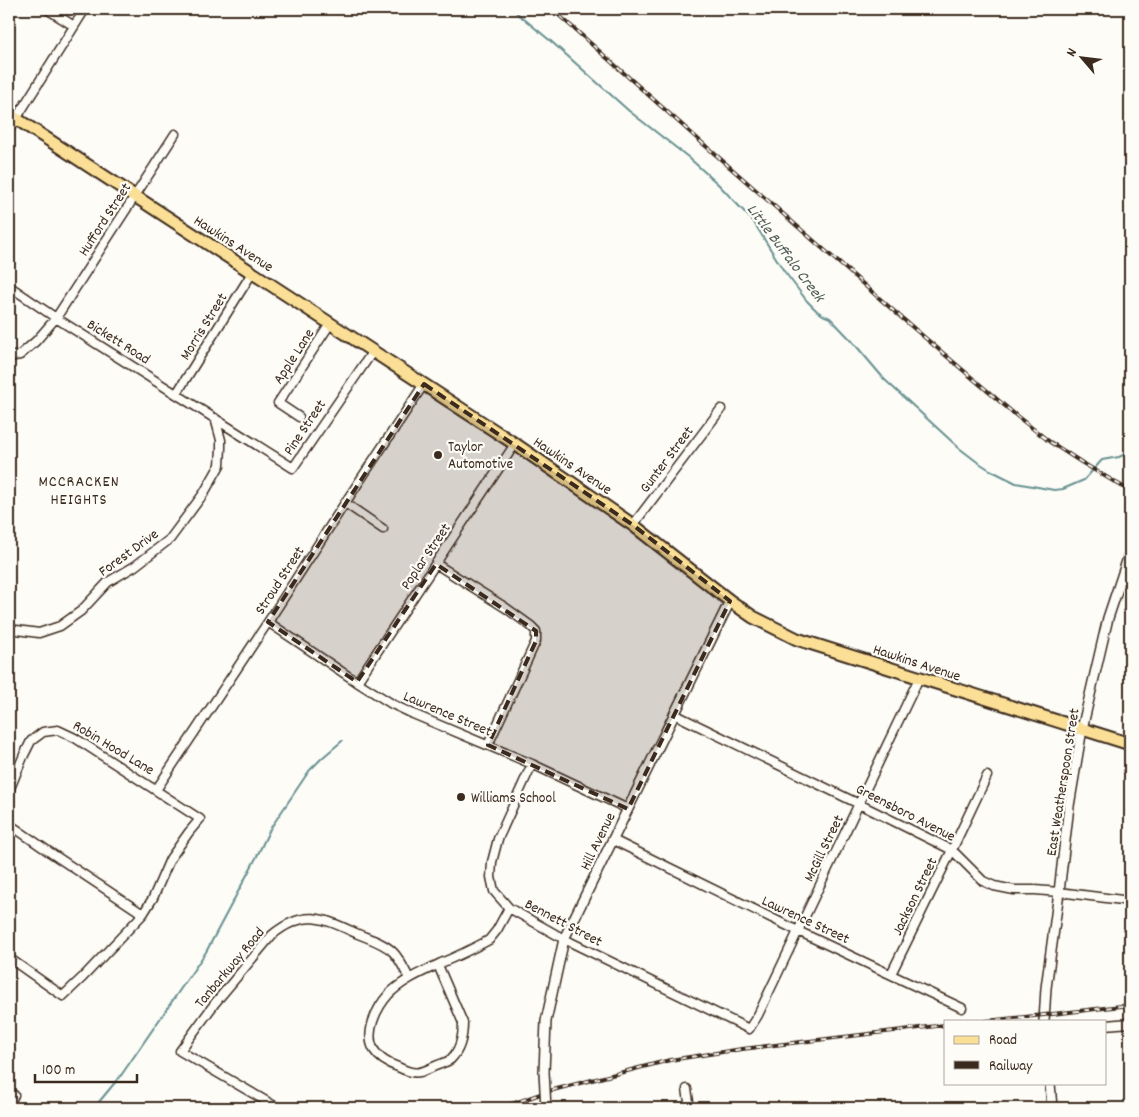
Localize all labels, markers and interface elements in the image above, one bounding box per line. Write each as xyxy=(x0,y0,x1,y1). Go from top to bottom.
north arrow xyxy=(1056,32,1106,82)
text: N xyxy=(1062,45,1083,61)
street label: Hufford Street xyxy=(74,179,138,261)
water label: Little Buffalo Creek xyxy=(740,200,830,309)
street label: Hawkins Avenue xyxy=(189,211,277,279)
street label: Morris Street xyxy=(175,289,234,365)
street label: Bickett Road xyxy=(82,315,154,371)
street label: Apple Lane xyxy=(268,325,321,389)
street label: Pine Street xyxy=(279,395,333,460)
street label: Gunter Street xyxy=(635,422,700,498)
street label: Hawkins Avenue xyxy=(528,432,616,501)
place label: Taylor Automotive xyxy=(448,437,513,476)
marker: Taylor Automotive xyxy=(432,449,444,461)
district label: MCCRACKEN HEIGHTS xyxy=(38,471,120,512)
street label: Poplar Street xyxy=(396,519,457,595)
street label: Forest Drive xyxy=(95,524,164,583)
street label: Stroud Street xyxy=(250,542,311,620)
street label: Hawkins Avenue xyxy=(870,639,963,689)
street label: Lawrence Street xyxy=(399,686,495,744)
street label: East Weatherspoon Street xyxy=(1041,706,1087,858)
street label: Robin Hood Lane xyxy=(68,716,158,782)
street label: Greensboro Avenue xyxy=(851,779,959,849)
place label: Williams School xyxy=(471,788,556,810)
marker: Williams School xyxy=(455,791,467,803)
street label: Hill Avenue xyxy=(575,809,622,875)
street label: McGill Street xyxy=(799,811,851,886)
street label: Jackson Street xyxy=(887,854,944,940)
street label: Lawrence Street xyxy=(758,891,853,951)
street label: Bennett Street xyxy=(520,894,606,954)
street label: Tanbarkway Road xyxy=(190,923,271,1013)
legend xyxy=(944,1020,1106,1084)
text: Road xyxy=(989,1030,1017,1052)
scale bar xyxy=(35,1052,138,1084)
text: Railway xyxy=(989,1056,1033,1078)
text: 100 m xyxy=(42,1060,75,1082)

